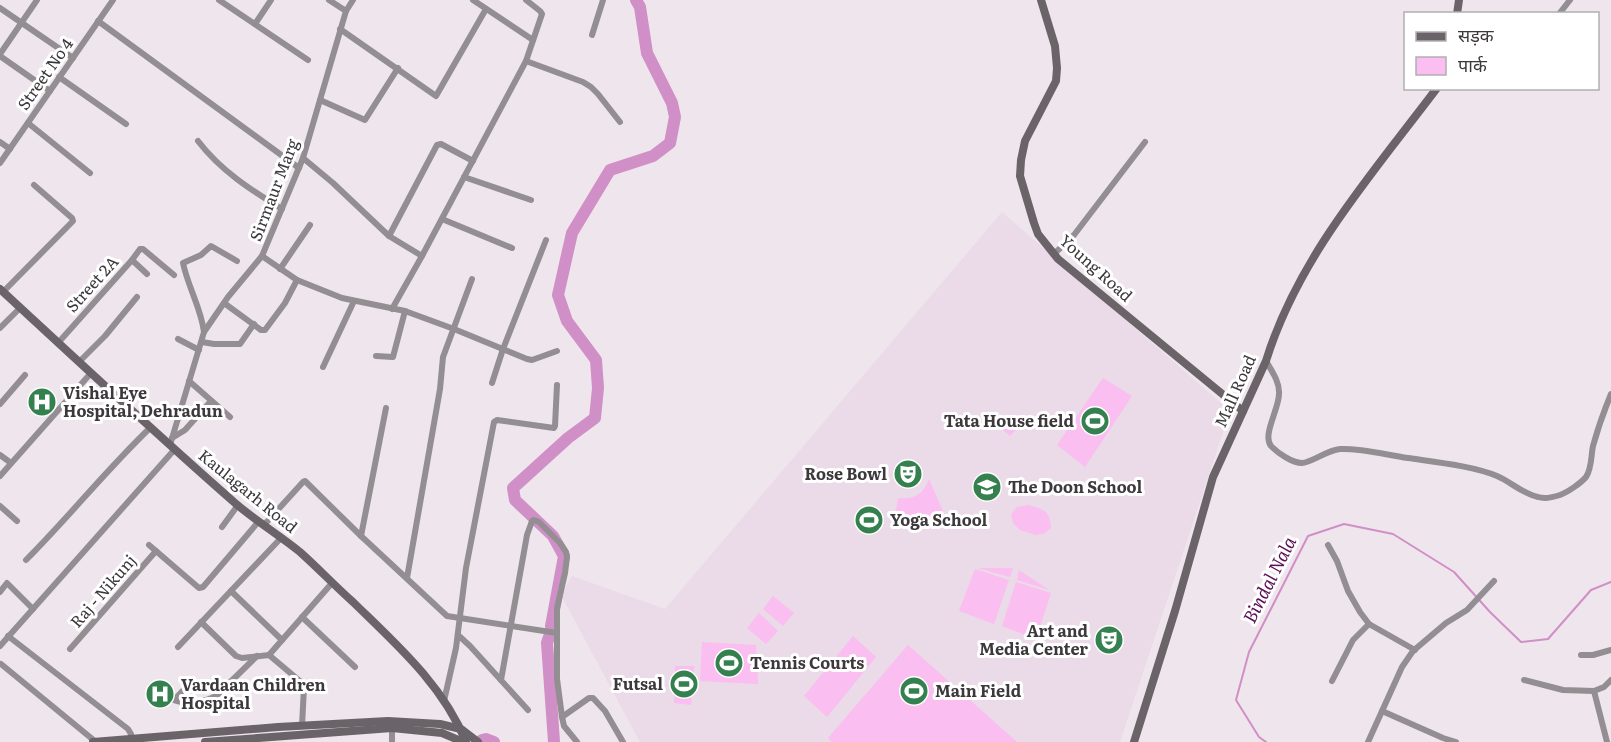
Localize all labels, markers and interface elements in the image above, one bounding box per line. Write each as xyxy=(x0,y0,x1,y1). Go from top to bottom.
legend xyxy=(1404,12,1599,90)
text: सड़क xyxy=(1458,21,1495,48)
street label: Street No 4 xyxy=(11,32,78,114)
text: पार्क xyxy=(1458,51,1488,78)
street label: Sirmaur Marg xyxy=(243,135,304,244)
street label: Young Road xyxy=(1055,228,1139,307)
street label: Street 2A xyxy=(59,250,123,317)
street label: Mall Road xyxy=(1207,350,1261,431)
place label: Vishal Eye Hospital, Dehradun xyxy=(63,380,223,422)
hospital icon: Vishal Eye Hospital, Dehradun xyxy=(26,386,58,418)
sports icon: Tata House field xyxy=(1079,405,1111,437)
place label: Tata House field xyxy=(944,408,1074,432)
street label: Kaulagarh Road xyxy=(194,443,303,538)
theatre icon: Rose Bowl xyxy=(892,458,924,490)
place label: Rose Bowl xyxy=(804,461,887,485)
school or university icon: The Doon School xyxy=(971,471,1003,503)
place label: The Doon School xyxy=(1008,474,1142,498)
sports icon: Yoga School xyxy=(853,504,885,536)
place label: Yoga School xyxy=(890,507,988,531)
water label: Bindal Nala xyxy=(1235,531,1302,627)
street label: Raj - Nikunj xyxy=(64,549,141,632)
place label: Art and Media Center xyxy=(979,618,1088,660)
theatre icon: Art and Media Center xyxy=(1093,624,1125,656)
sports icon: Tennis Courts xyxy=(713,647,745,679)
place label: Tennis Courts xyxy=(750,650,864,674)
sports icon: Futsal xyxy=(668,668,700,700)
place label: Futsal xyxy=(613,671,663,695)
place label: Vardaan Children Hospital xyxy=(181,672,326,714)
sports icon: Main Field xyxy=(898,675,930,707)
hospital icon: Vardaan Children Hospital xyxy=(144,678,176,710)
place label: Main Field xyxy=(935,678,1022,702)

